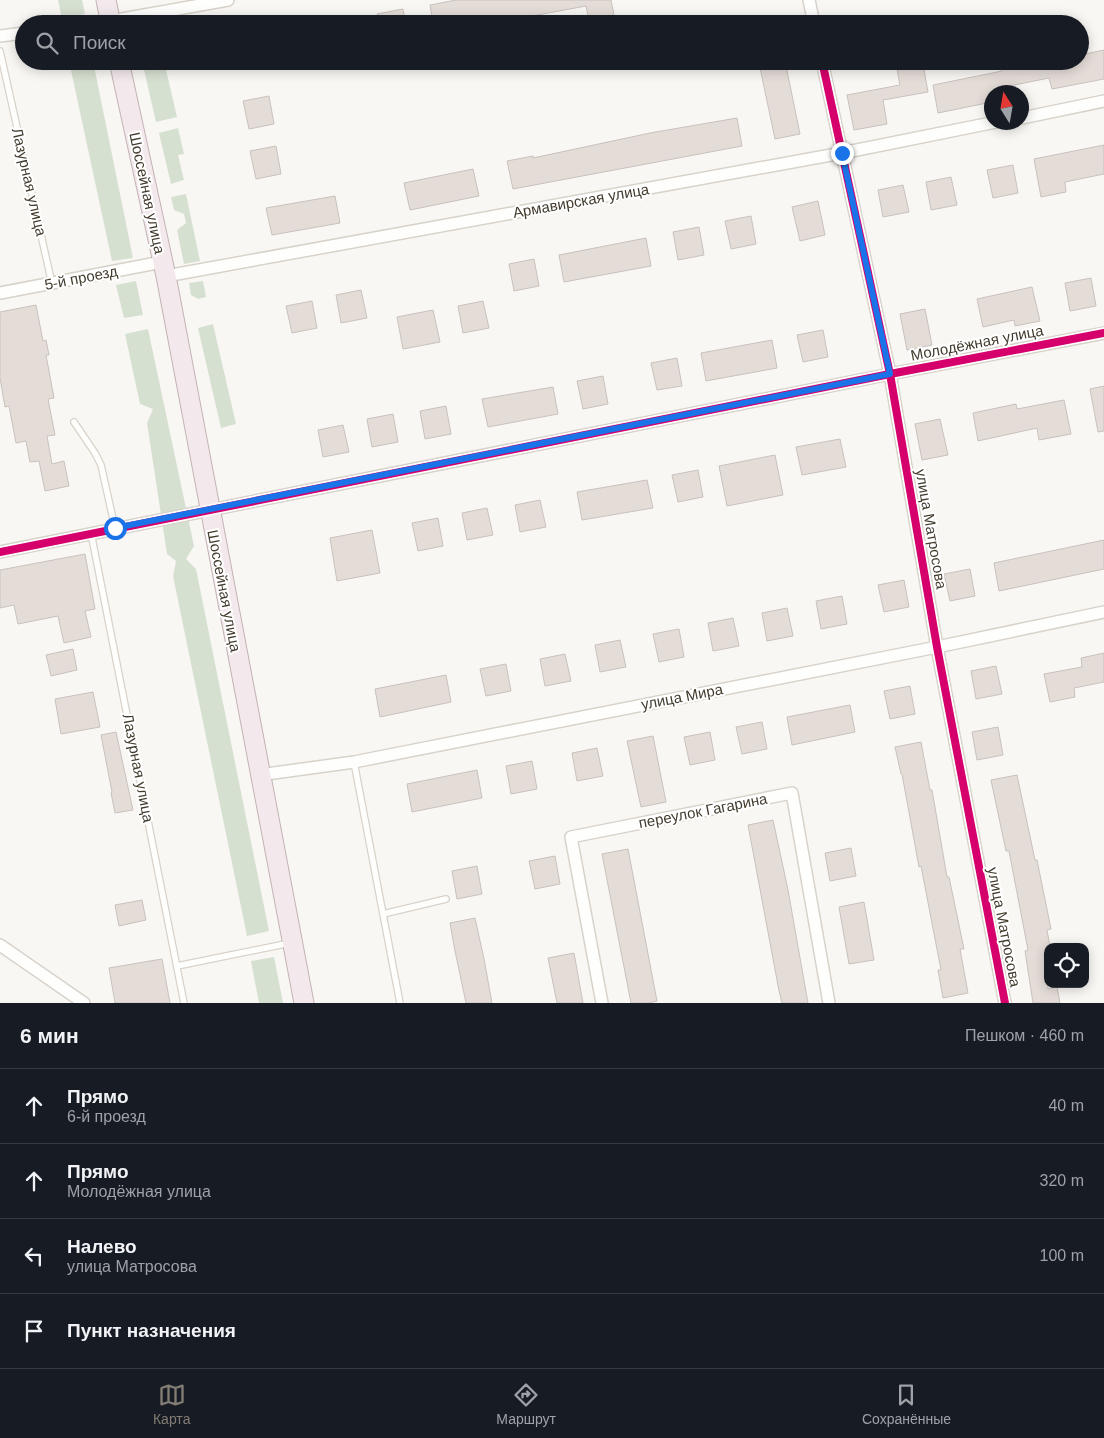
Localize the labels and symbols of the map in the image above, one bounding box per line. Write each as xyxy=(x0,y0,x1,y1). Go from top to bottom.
north arrow xyxy=(984,85,1029,130)
street label: Лазурная улица xyxy=(9,126,50,238)
street label: Шоссейная улица xyxy=(126,130,169,256)
route end xyxy=(831,142,854,165)
street label: Армавирская улица xyxy=(512,180,651,221)
street label: 5-й проезд xyxy=(43,262,119,293)
street label: Молодёжная улица xyxy=(909,321,1045,364)
street label: улица Матросова xyxy=(913,467,951,591)
route start xyxy=(104,517,127,540)
street label: Шоссейная улица xyxy=(204,528,245,654)
street label: улица Мира xyxy=(640,680,725,713)
street label: Лазурная улица xyxy=(120,712,158,824)
street label: переулок Гагарина xyxy=(637,790,769,831)
street label: улица Матросова xyxy=(985,866,1025,989)

